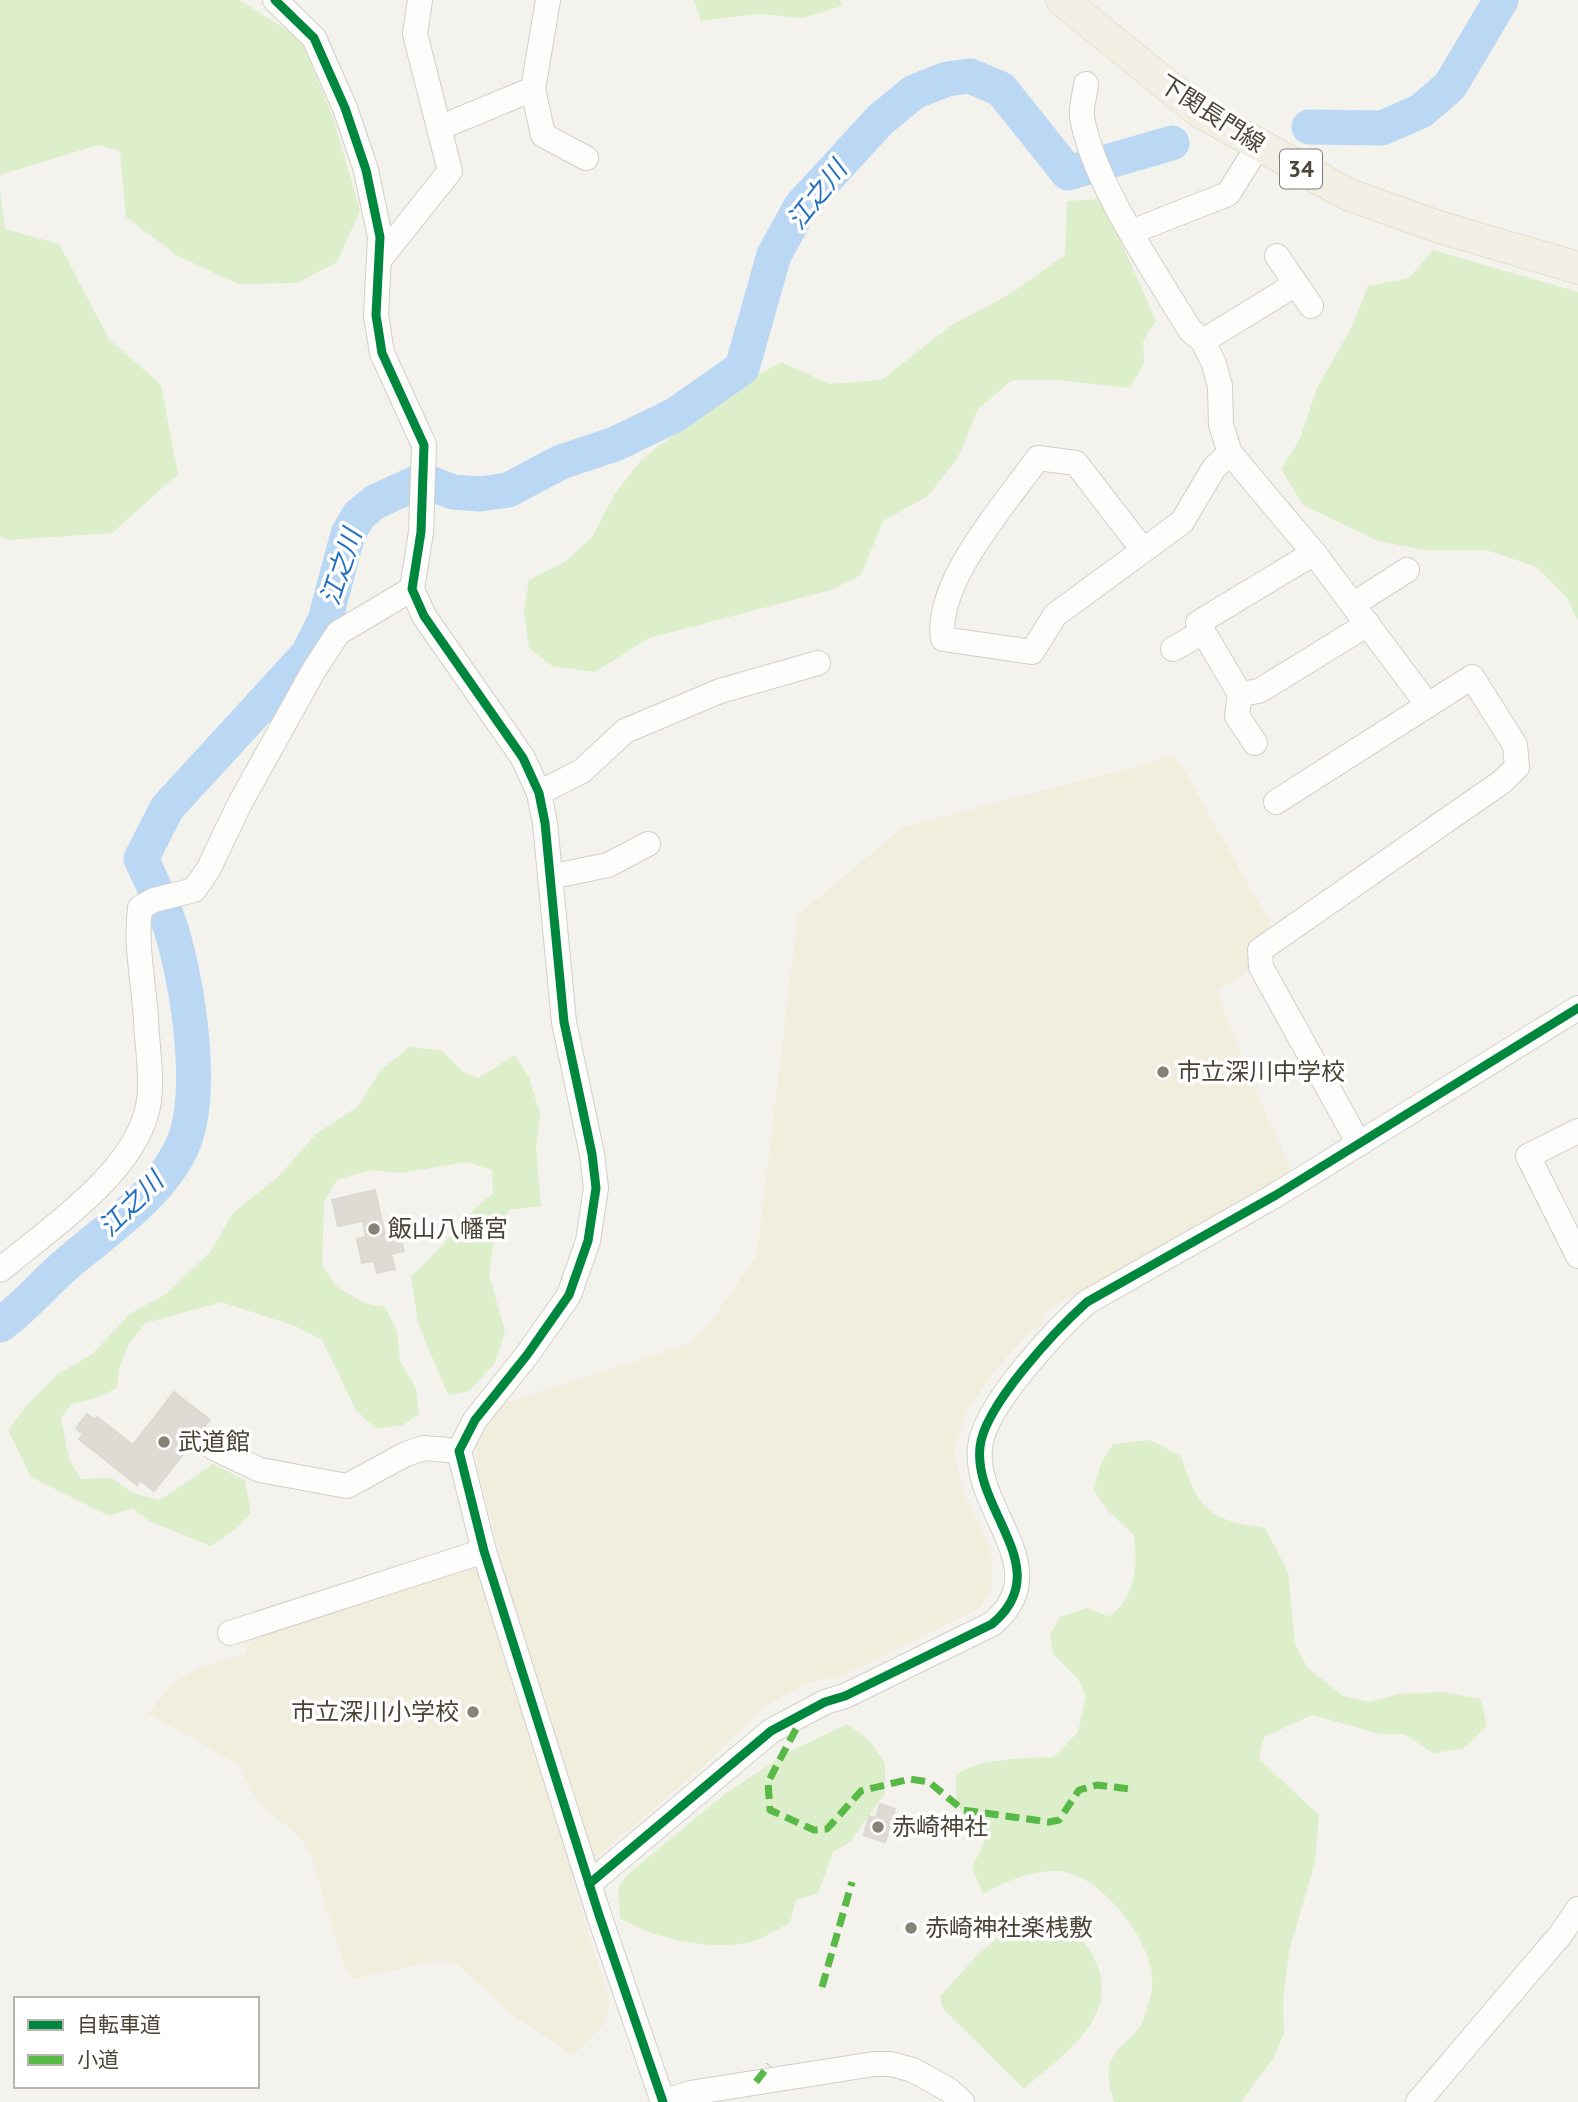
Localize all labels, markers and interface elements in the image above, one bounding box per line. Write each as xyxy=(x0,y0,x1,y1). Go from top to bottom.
street label: 下関長門線 xyxy=(1154,68,1271,159)
road number: 34 xyxy=(1280,150,1322,188)
water label: 江之川 xyxy=(780,151,855,236)
water label: 江之川 xyxy=(313,522,369,609)
place label: 市立深川中学校 xyxy=(1177,1056,1345,1087)
marker: 市立深川中学校 xyxy=(1155,1064,1171,1080)
water label: 江之川 xyxy=(91,1162,172,1243)
place label: 飯山八幡宮 xyxy=(388,1213,508,1244)
marker: 飯山八幡宮 xyxy=(366,1221,382,1237)
place label: 武道館 xyxy=(178,1426,250,1457)
marker: 武道館 xyxy=(156,1434,172,1450)
place label: 市立深川小学校 xyxy=(291,1696,459,1727)
marker: 市立深川小学校 xyxy=(465,1704,481,1720)
place label: 赤崎神社 xyxy=(892,1811,988,1842)
marker: 赤崎神社 xyxy=(870,1819,886,1835)
place label: 赤崎神社楽桟敷 xyxy=(925,1912,1093,1943)
marker: 赤崎神社楽桟敷 xyxy=(903,1920,919,1936)
legend xyxy=(14,1997,259,2088)
text: 自転車道 xyxy=(77,2011,161,2038)
text: 小道 xyxy=(77,2046,119,2073)

